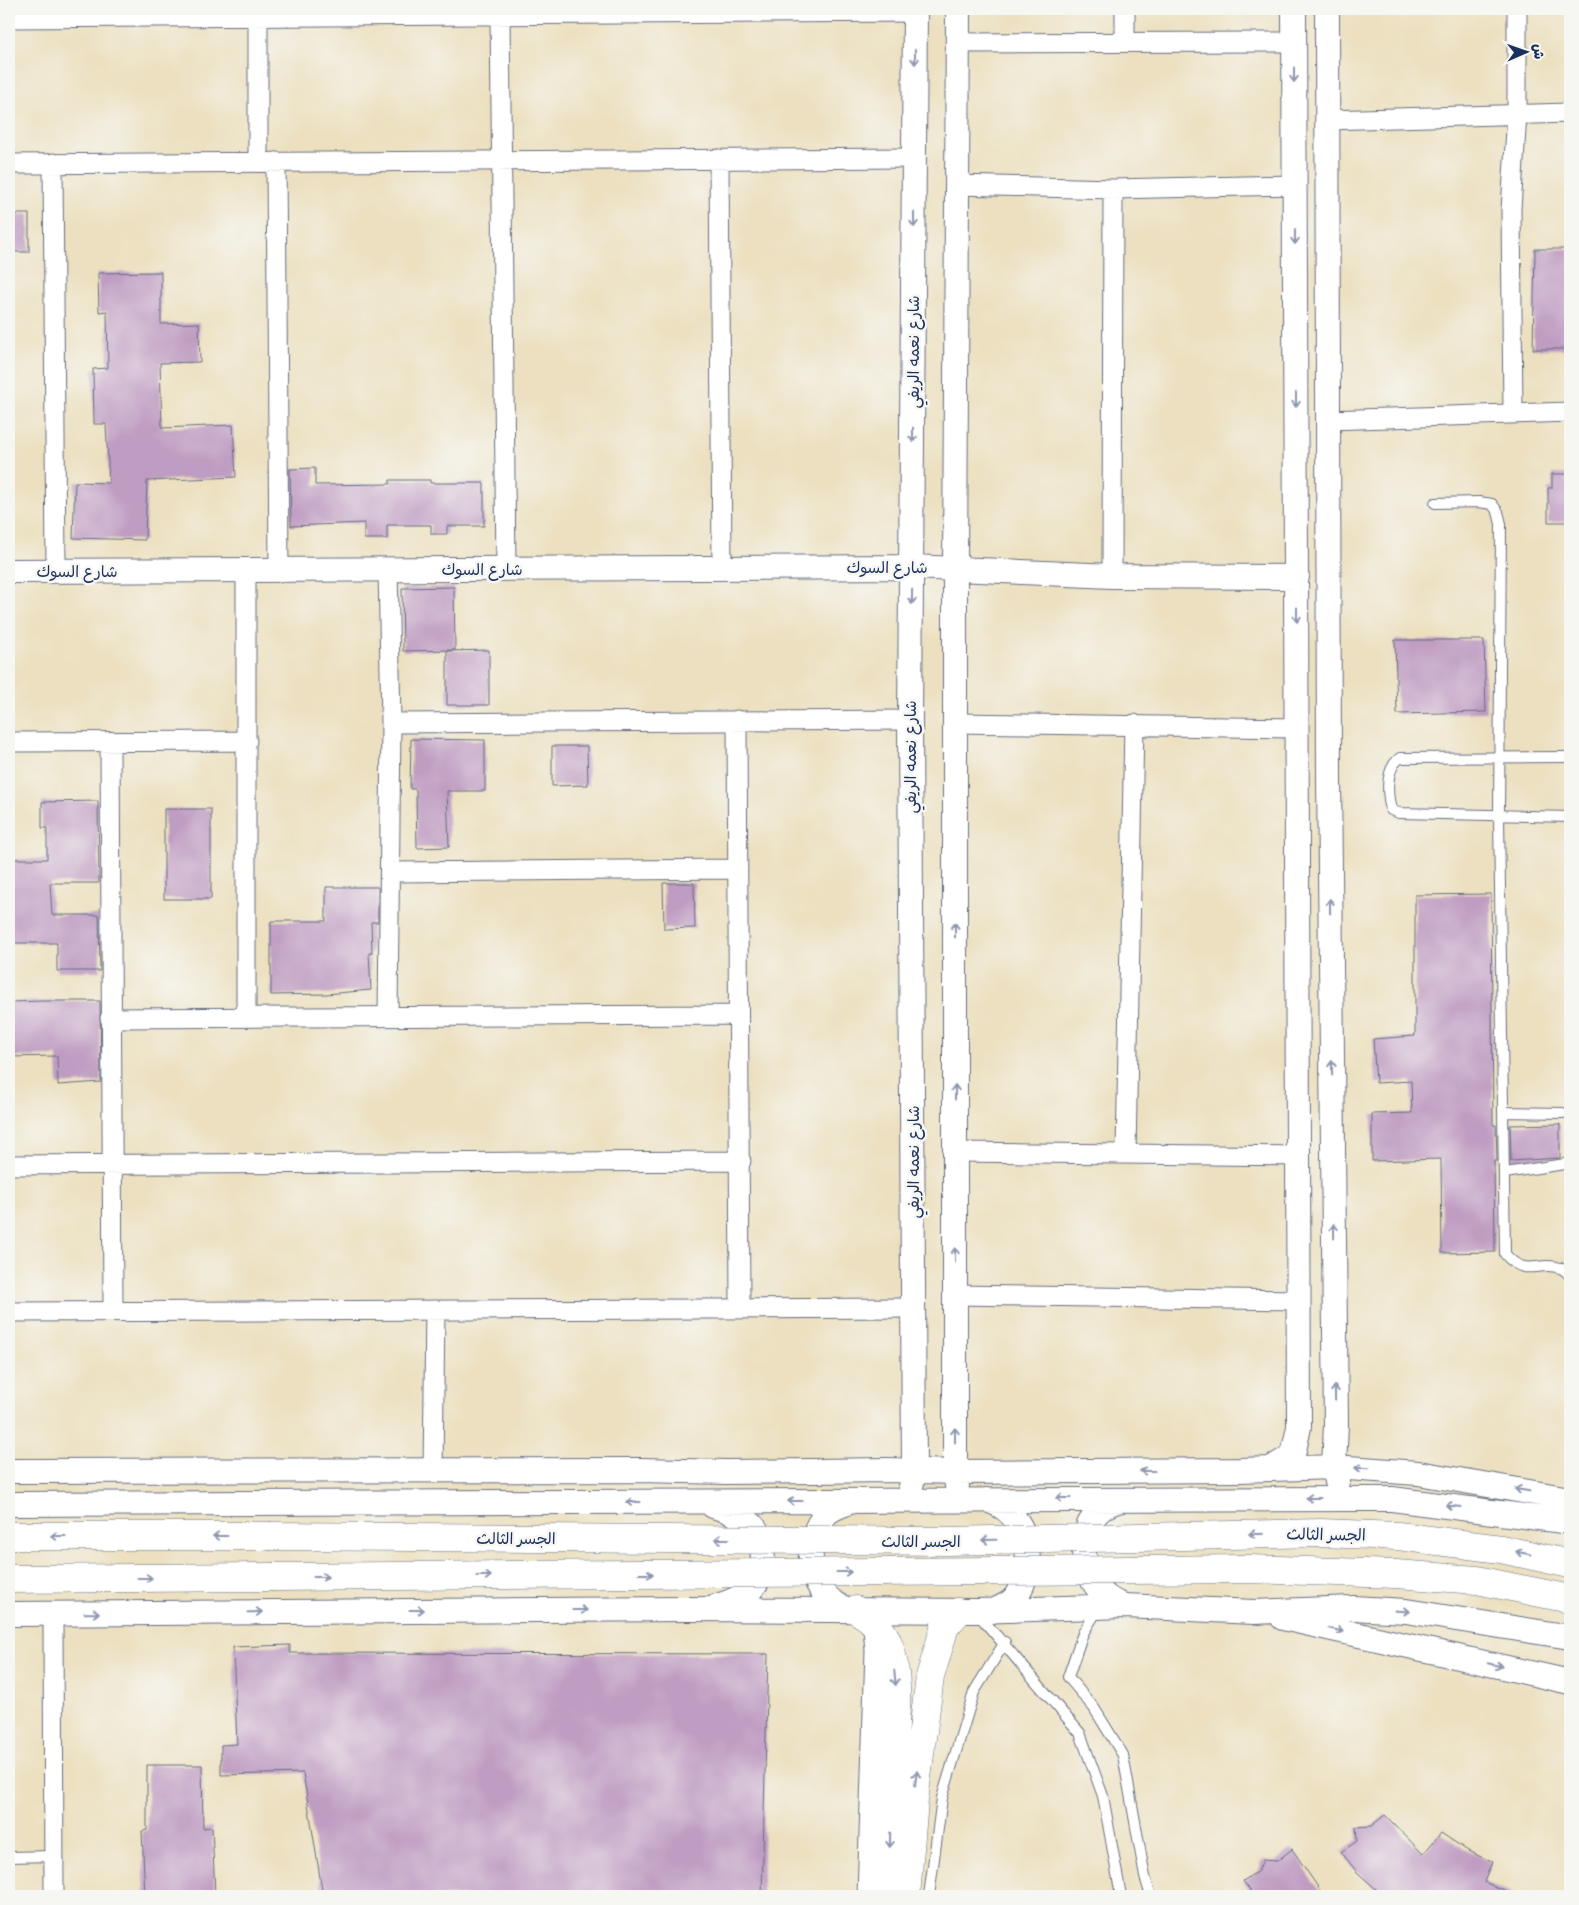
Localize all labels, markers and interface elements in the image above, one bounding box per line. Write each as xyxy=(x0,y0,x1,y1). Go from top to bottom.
north arrow xyxy=(1502,28,1552,78)
text: ش xyxy=(1530,44,1548,60)
one-way arrow xyxy=(910,49,920,65)
one-way arrow xyxy=(1289,66,1299,83)
one-way arrow xyxy=(909,212,919,228)
one-way arrow xyxy=(1290,229,1299,245)
street label: شارع نعمه الريفي xyxy=(903,295,928,409)
one-way arrow xyxy=(1291,392,1301,408)
one-way arrow xyxy=(908,426,918,443)
street label: شارع السوك xyxy=(846,557,928,579)
street label: شارع السوك xyxy=(441,559,523,581)
street label: شارع السوك xyxy=(36,561,118,583)
one-way arrow xyxy=(907,589,917,605)
one-way arrow xyxy=(1292,606,1302,623)
street label: شارع نعمه الريفي xyxy=(900,700,925,814)
one-way arrow xyxy=(1325,898,1335,914)
one-way arrow xyxy=(950,922,960,938)
one-way arrow xyxy=(1327,1060,1337,1076)
one-way arrow xyxy=(950,1084,960,1100)
street label: شارع نعمه الريفي xyxy=(903,1105,928,1219)
one-way arrow xyxy=(1329,1223,1339,1239)
one-way arrow xyxy=(950,1247,960,1263)
one-way arrow xyxy=(1330,1385,1340,1402)
one-way arrow xyxy=(950,1427,960,1443)
one-way arrow xyxy=(1354,1463,1370,1473)
one-way arrow xyxy=(1139,1466,1155,1476)
one-way arrow xyxy=(1515,1485,1531,1494)
one-way arrow xyxy=(1055,1493,1071,1503)
one-way arrow xyxy=(1305,1493,1321,1503)
one-way arrow xyxy=(788,1496,804,1506)
one-way arrow xyxy=(625,1497,642,1507)
one-way arrow xyxy=(1445,1501,1461,1511)
street label: الجسر الثالث xyxy=(1286,1523,1366,1545)
street label: الجسر الثالث xyxy=(476,1528,556,1548)
one-way arrow xyxy=(1249,1529,1265,1539)
one-way arrow xyxy=(50,1531,66,1541)
one-way arrow xyxy=(212,1531,228,1541)
street label: الجسر الثالث xyxy=(881,1531,961,1551)
one-way arrow xyxy=(714,1534,730,1544)
one-way arrow xyxy=(981,1535,998,1545)
one-way arrow xyxy=(1515,1548,1531,1558)
one-way arrow xyxy=(835,1568,851,1577)
one-way arrow xyxy=(638,1569,654,1579)
one-way arrow xyxy=(475,1571,491,1580)
one-way arrow xyxy=(312,1572,329,1582)
one-way arrow xyxy=(136,1573,153,1583)
one-way arrow xyxy=(572,1605,588,1614)
one-way arrow xyxy=(409,1606,425,1615)
one-way arrow xyxy=(1394,1606,1410,1616)
one-way arrow xyxy=(247,1607,263,1616)
one-way arrow xyxy=(84,1609,100,1618)
one-way arrow xyxy=(1328,1626,1344,1635)
one-way arrow xyxy=(1486,1661,1502,1670)
one-way arrow xyxy=(890,1670,900,1686)
one-way arrow xyxy=(911,1770,921,1786)
one-way arrow xyxy=(885,1832,894,1848)

